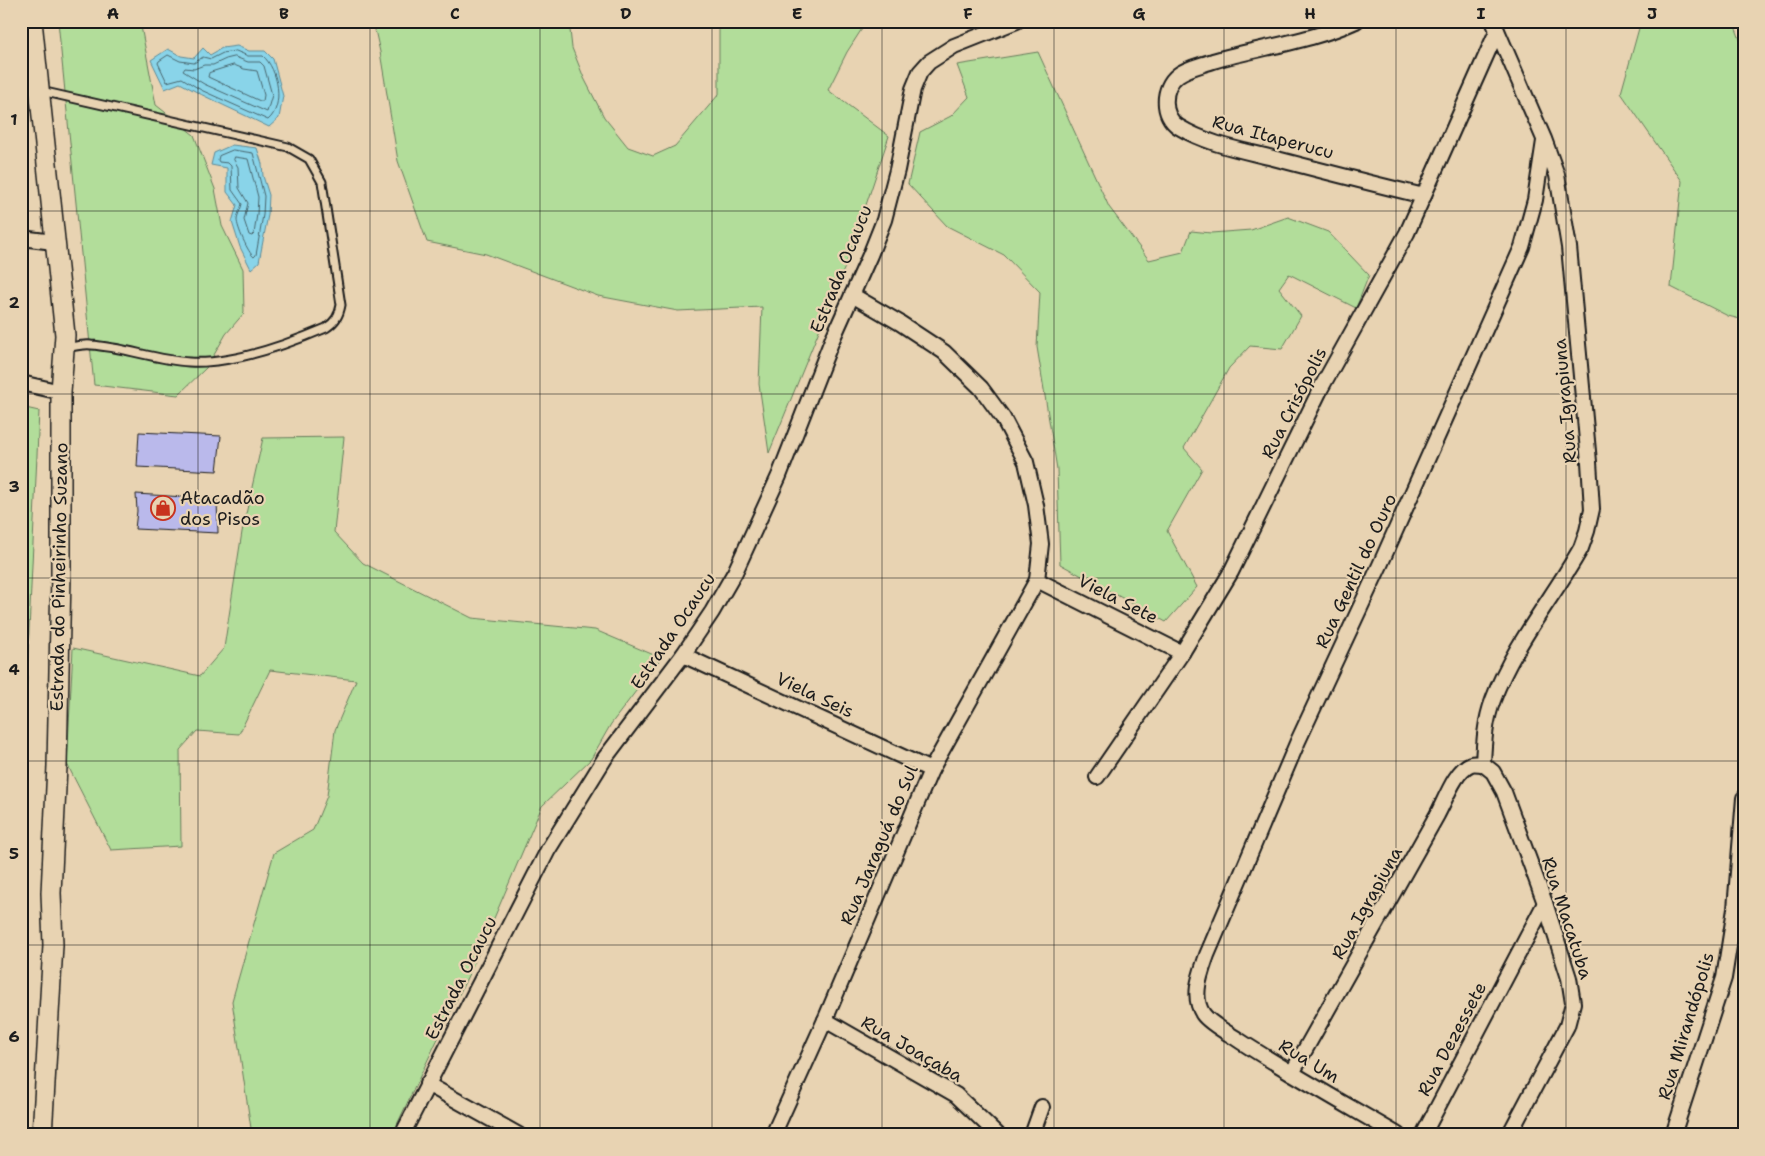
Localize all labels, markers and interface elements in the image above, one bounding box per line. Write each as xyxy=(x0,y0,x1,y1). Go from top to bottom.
text: A xyxy=(107,3,119,24)
text: B xyxy=(279,3,289,24)
text: C xyxy=(450,3,460,24)
text: D xyxy=(620,3,632,24)
text: E xyxy=(792,3,802,24)
text: F xyxy=(963,3,973,24)
text: G xyxy=(1133,3,1146,24)
text: H xyxy=(1304,3,1316,24)
text: I xyxy=(1477,3,1486,24)
text: J xyxy=(1647,3,1657,24)
text: 1 xyxy=(10,109,18,130)
street label: Rua Itaperucu xyxy=(1210,109,1336,165)
street label: Estrada Ocaucu xyxy=(804,201,878,337)
text: 2 xyxy=(8,292,20,313)
street label: Rua Igrapiuna xyxy=(1548,338,1582,464)
street label: Rua Crisópolis xyxy=(1256,343,1332,463)
street label: Estrada do Pinheirinho Suzano xyxy=(45,442,73,712)
text: 3 xyxy=(8,476,20,497)
place label: Atacadão dos Pisos xyxy=(180,486,265,531)
street label: Rua Gentil do Ouro xyxy=(1310,490,1402,652)
shop icon: Atacadão dos Pisos xyxy=(150,495,176,521)
street label: Estrada Ocaucu xyxy=(625,568,721,694)
street label: Viela Sete xyxy=(1074,569,1162,629)
text: 4 xyxy=(8,659,20,680)
street label: Viela Seis xyxy=(772,667,858,723)
street label: Rua Jaraguá do Sul xyxy=(834,761,924,929)
street label: Rua Igrapiuna xyxy=(1326,842,1408,964)
text: 5 xyxy=(9,843,19,864)
street label: Rua Macatuba xyxy=(1536,854,1598,982)
street label: Estrada Ocaucu xyxy=(419,912,503,1044)
street label: Rua Mirandópolis xyxy=(1652,949,1720,1103)
street label: Rua Dezessete xyxy=(1412,978,1492,1100)
street label: Rua Joaçaba xyxy=(857,1010,967,1088)
text: 6 xyxy=(8,1026,20,1047)
street label: Rua Um xyxy=(1274,1033,1344,1089)

